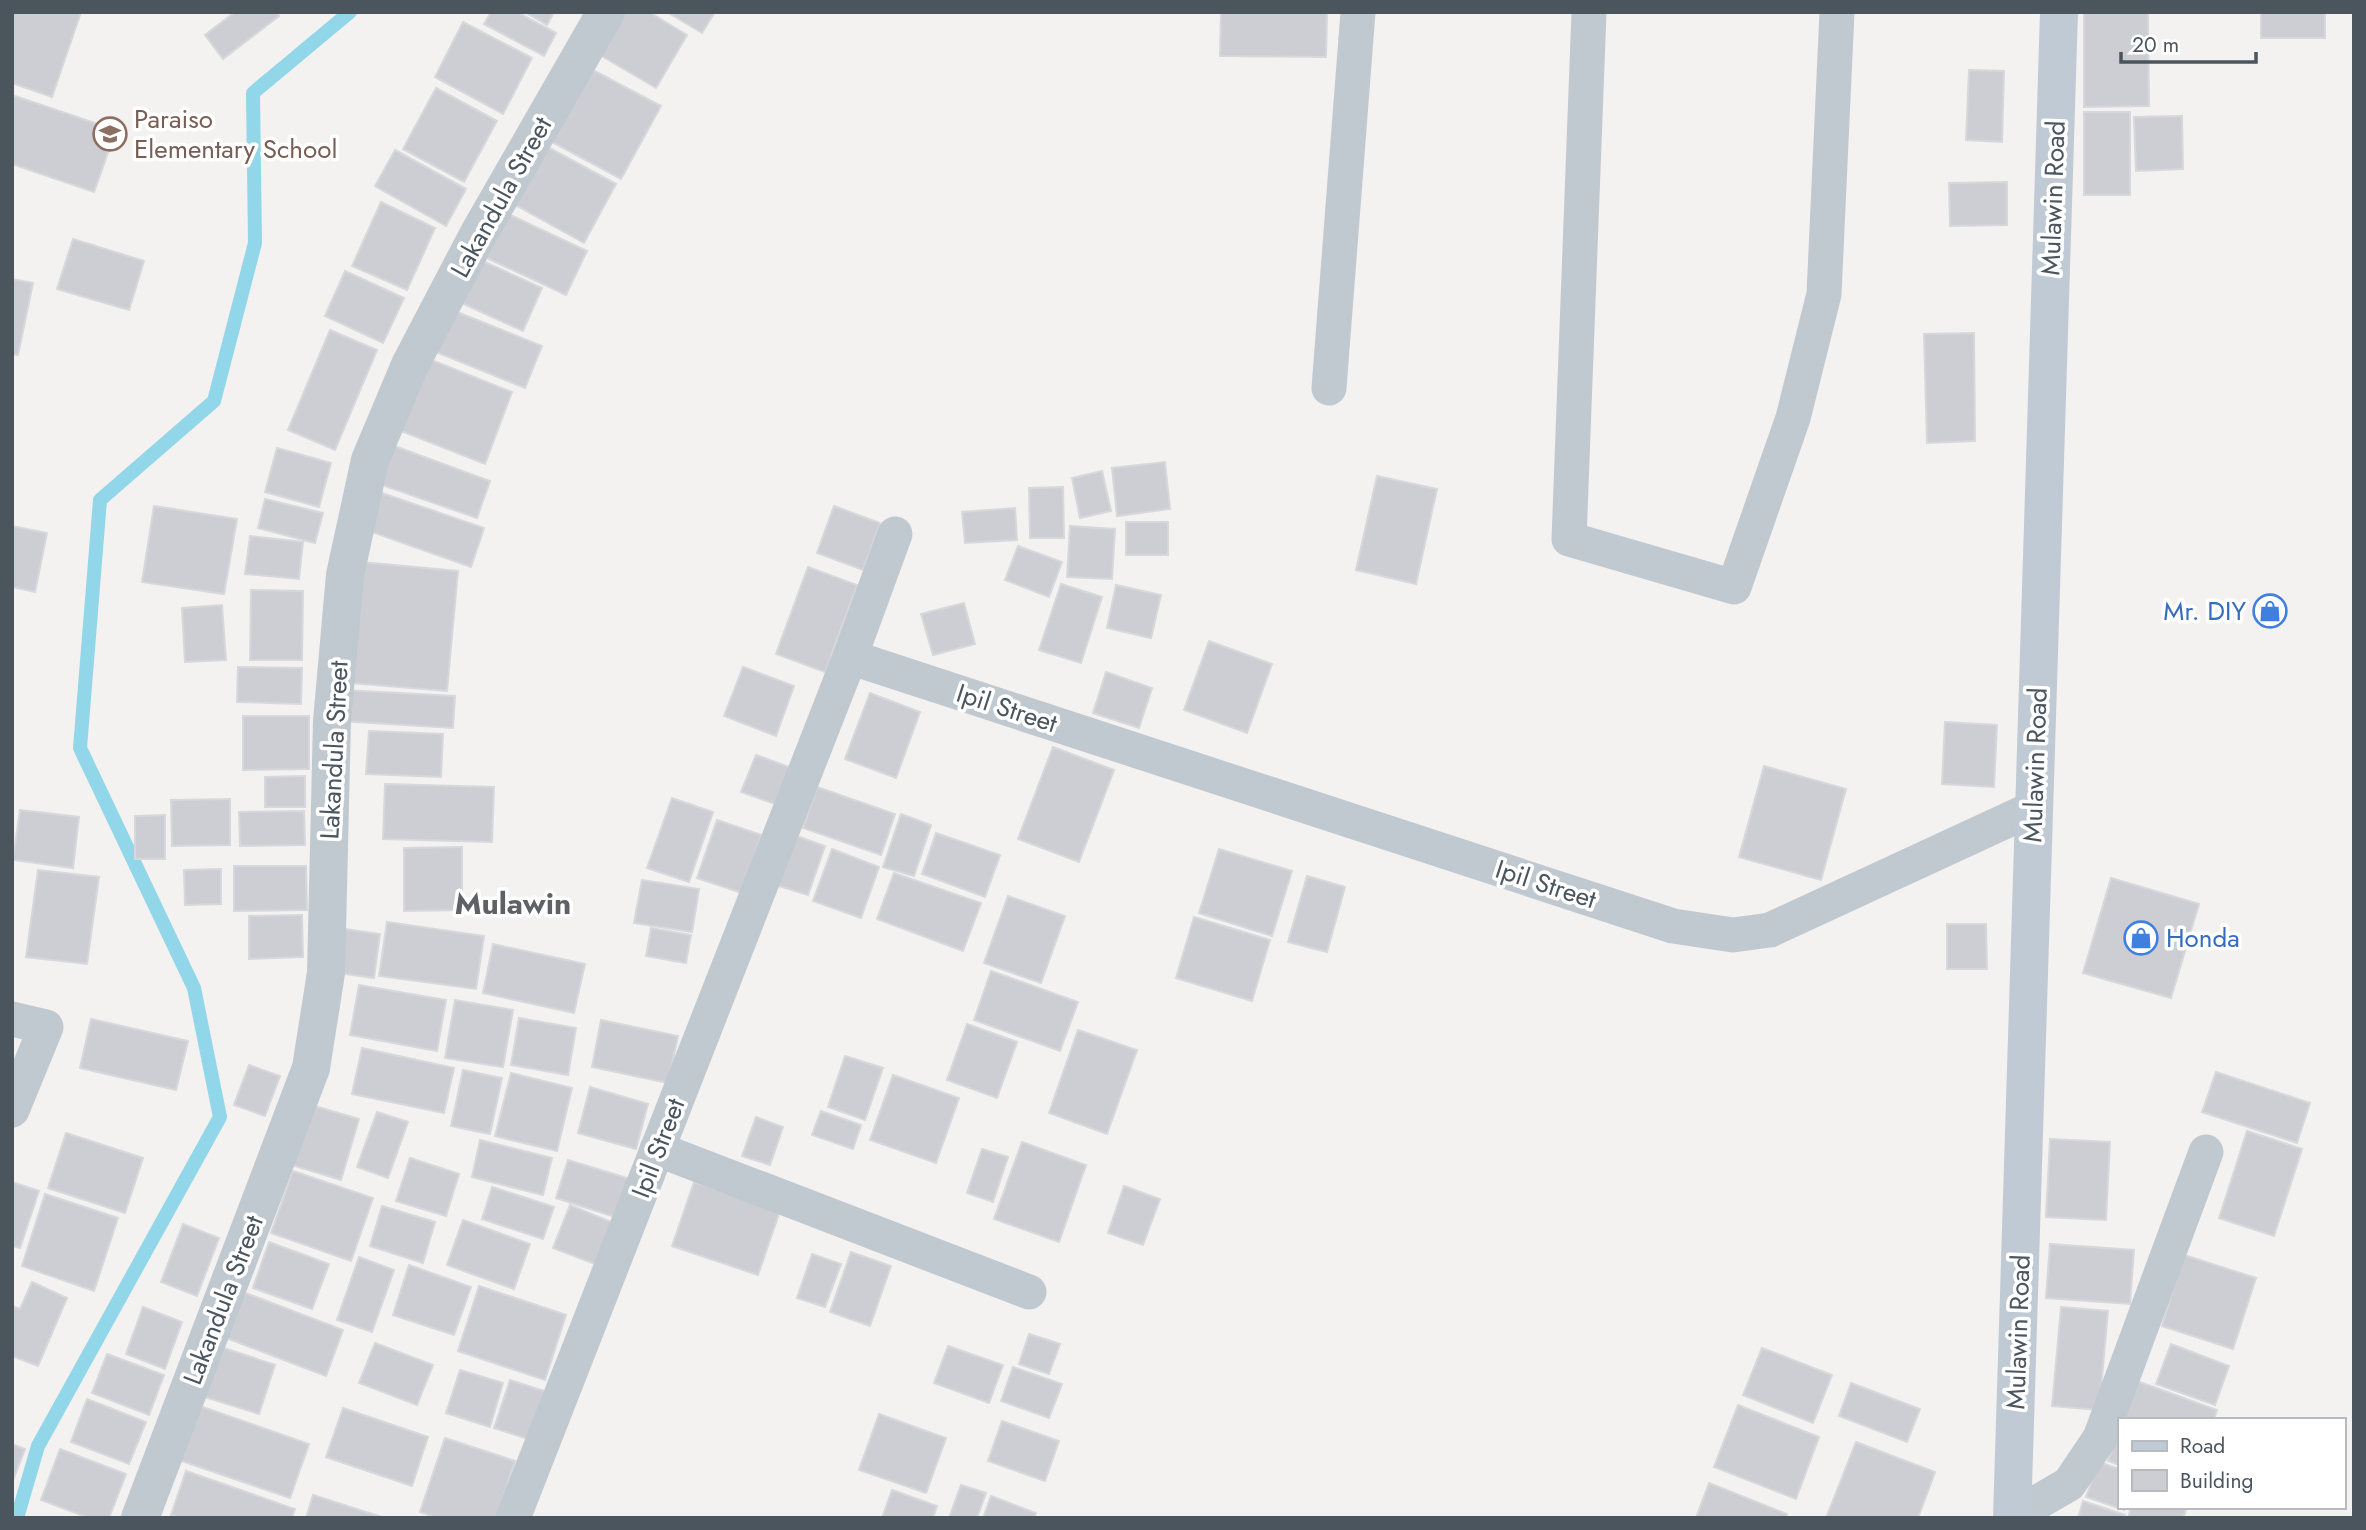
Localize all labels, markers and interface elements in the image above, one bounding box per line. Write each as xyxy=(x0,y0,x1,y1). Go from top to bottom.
scale bar xyxy=(2121,21,2256,65)
text: 20 m xyxy=(2132,30,2179,60)
place label: Paraiso Elementary School xyxy=(134,100,337,168)
street label: Lakandula Street xyxy=(441,109,561,284)
school or university icon: Paraiso Elementary School xyxy=(91,115,129,153)
street label: Mulawin Road xyxy=(2031,120,2075,276)
place label: Mr. DIY xyxy=(2163,592,2246,630)
shop icon: Mr. DIY xyxy=(2251,592,2289,630)
street label: Lakandula Street xyxy=(310,659,358,840)
street label: Ipil Street xyxy=(952,674,1063,742)
street label: Mulawin Road xyxy=(2013,687,2057,843)
street label: Ipil Street xyxy=(1491,850,1602,918)
district label: Mulawin xyxy=(455,882,571,925)
shop icon: Honda xyxy=(2122,919,2160,957)
place label: Honda xyxy=(2166,919,2240,957)
street label: Ipil Street xyxy=(622,1092,695,1203)
street label: Lakandula Street xyxy=(173,1209,273,1390)
street label: Mulawin Road xyxy=(1996,1254,2040,1410)
legend xyxy=(2118,1418,2345,1509)
text: Road xyxy=(2180,1431,2225,1461)
text: Building xyxy=(2180,1466,2253,1496)

